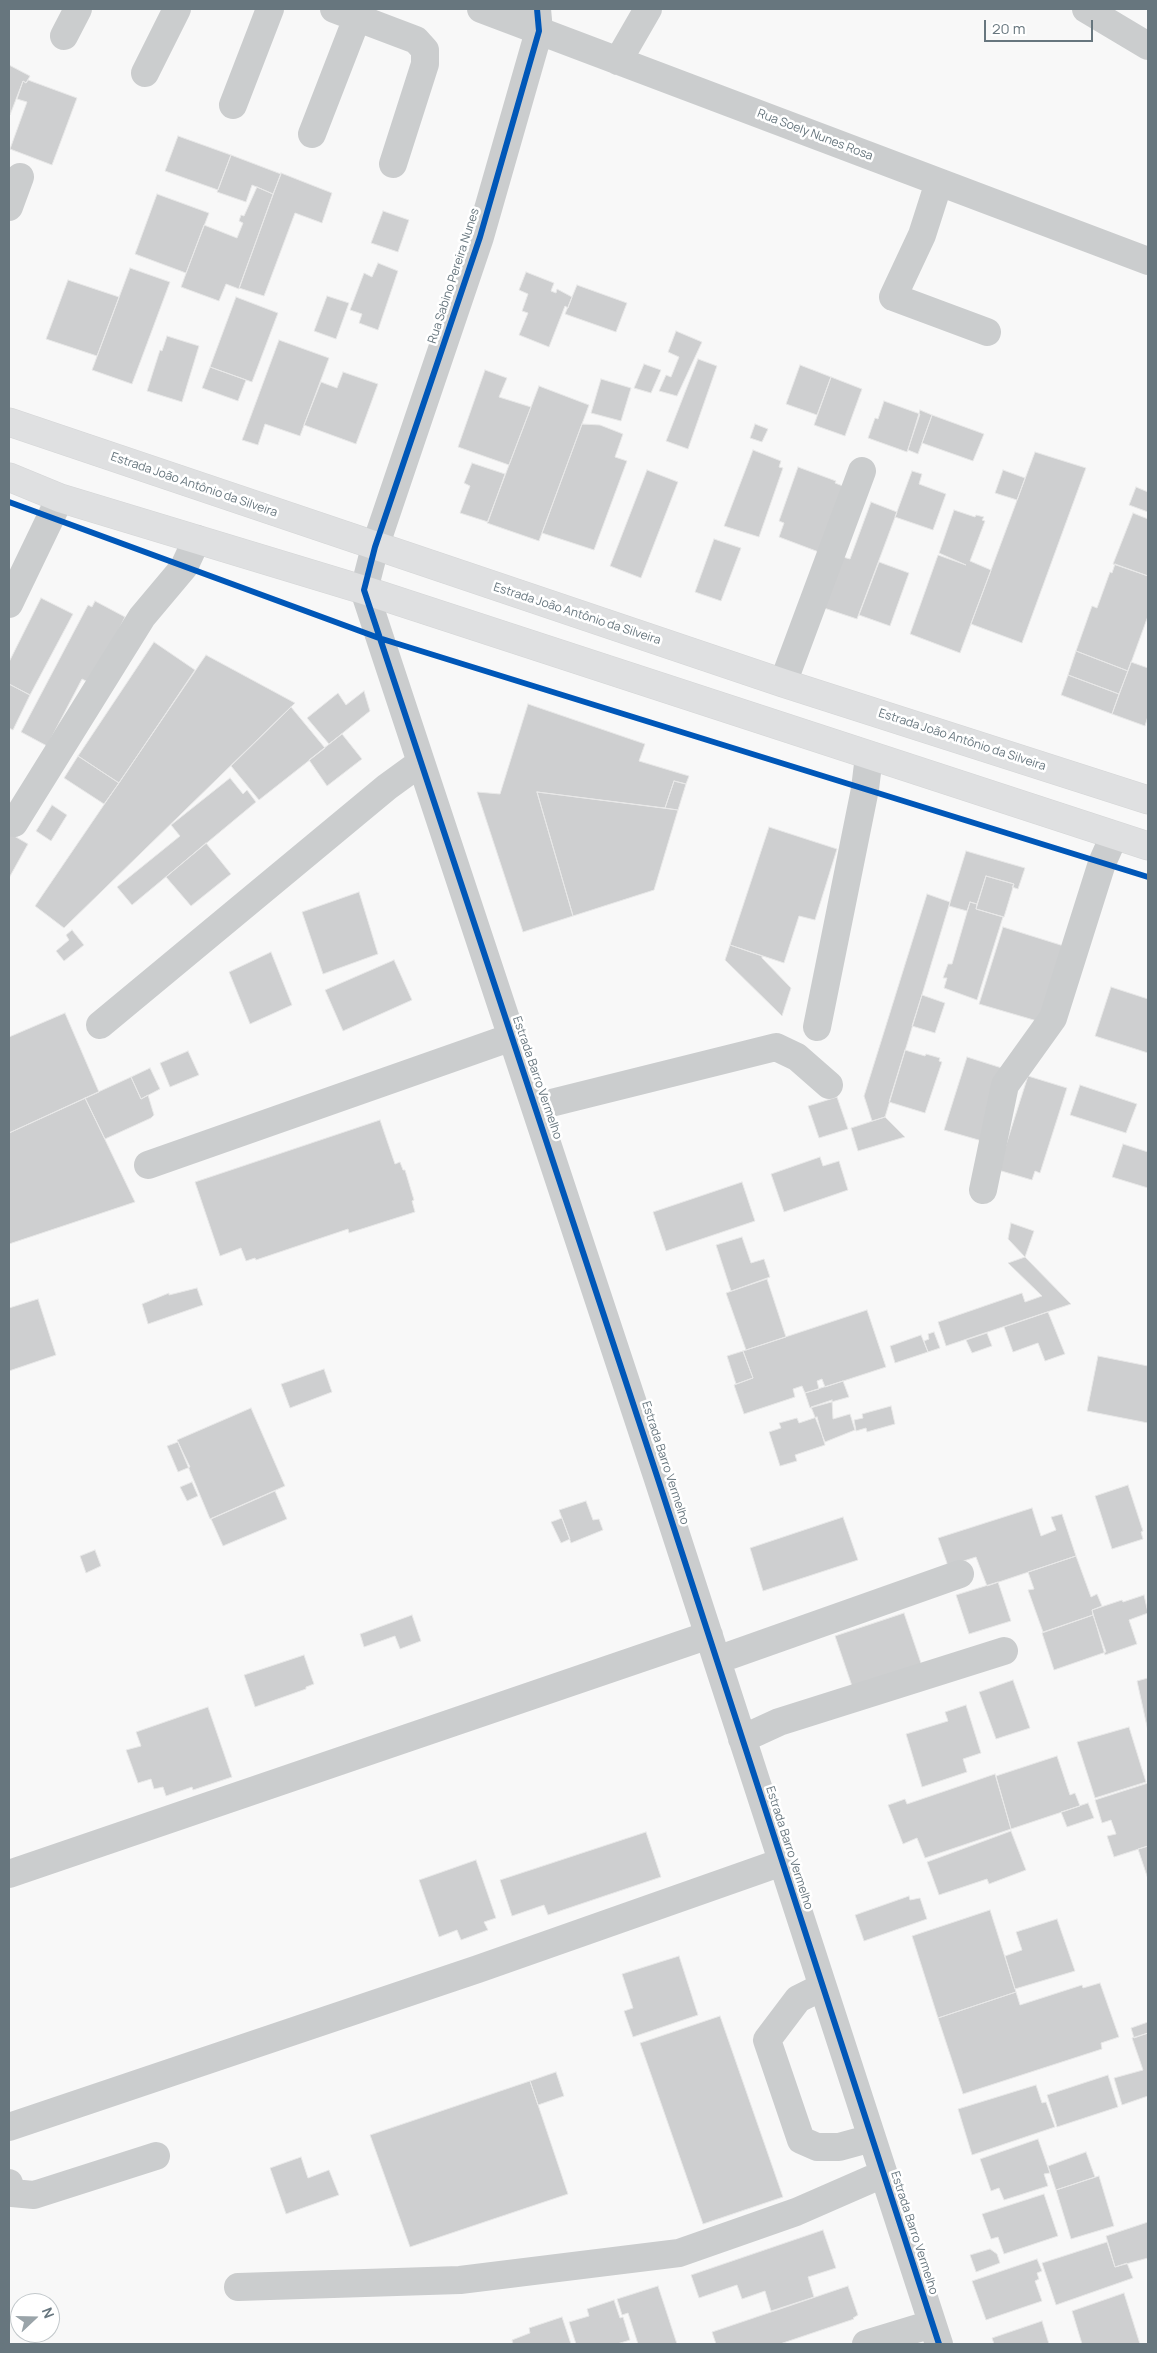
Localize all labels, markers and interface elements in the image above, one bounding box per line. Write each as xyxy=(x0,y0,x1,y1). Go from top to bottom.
scale bar xyxy=(987,10,1096,42)
text: 20 m xyxy=(992,18,1025,39)
street label: Rua Soely Nunes Rosa xyxy=(755,106,875,164)
street label: Rua Sabino Pereira Nunes xyxy=(425,207,483,345)
street label: Estrada João Antônio da Silveira xyxy=(109,450,279,520)
street label: Estrada João Antônio da Silveira xyxy=(491,580,663,648)
street label: Estrada João Antônio da Silveira xyxy=(876,706,1048,774)
street label: Estrada Barro Vermelho xyxy=(509,1015,565,1141)
street label: Estrada Barro Vermelho xyxy=(638,1399,692,1527)
street label: Estrada Barro Vermelho xyxy=(762,1784,816,1912)
street label: Estrada Barro Vermelho xyxy=(887,2169,941,2297)
north arrow xyxy=(10,2293,60,2343)
text: N xyxy=(38,2305,59,2321)

